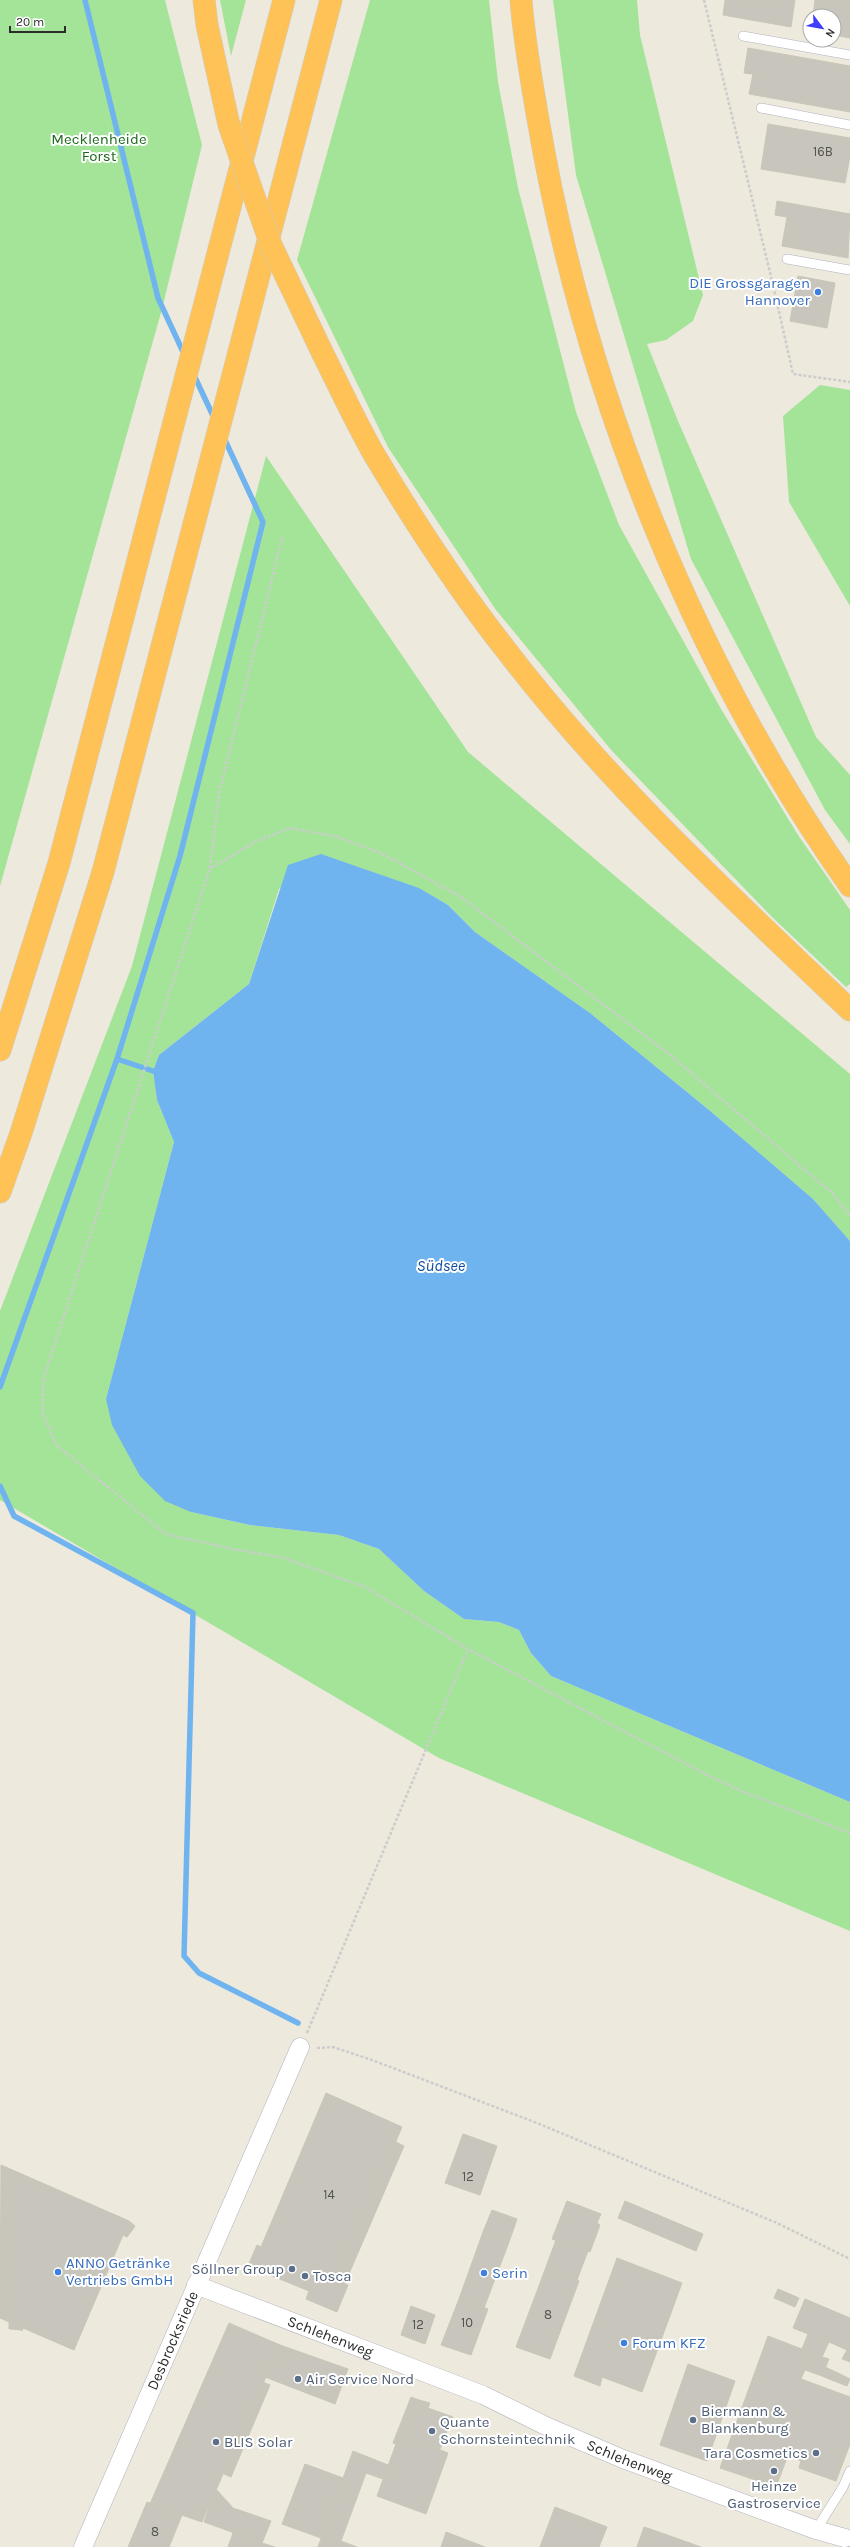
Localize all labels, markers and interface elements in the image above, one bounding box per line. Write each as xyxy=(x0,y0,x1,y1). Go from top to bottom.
scale bar xyxy=(10,8,65,34)
north arrow xyxy=(802,8,842,48)
text: 20 m xyxy=(16,15,44,29)
text: N xyxy=(822,26,838,40)
park label: Mecklenheide Forst xyxy=(51,130,147,165)
house number: 16B xyxy=(813,144,833,159)
place label: DIE Grossgaragen Hannover xyxy=(689,274,811,309)
marker: DIE Grossgaragen Hannover xyxy=(813,287,823,297)
water label: Südsee xyxy=(417,1256,466,1275)
house number: 12 xyxy=(462,2169,474,2184)
house number: 14 xyxy=(323,2187,335,2202)
place label: ANNO Getränke Vertriebs GmbH xyxy=(66,2254,173,2289)
place label: Söllner Group xyxy=(191,2260,284,2278)
marker: Söllner Group xyxy=(287,2264,297,2274)
place label: Serin xyxy=(492,2264,528,2282)
marker: ANNO Getränke Vertriebs GmbH xyxy=(53,2267,63,2277)
place label: Tosca xyxy=(313,2267,351,2285)
marker: Serin xyxy=(479,2268,489,2278)
marker: Tosca xyxy=(300,2271,310,2281)
street label: Desbrocksriede xyxy=(143,2288,202,2393)
house number: 8 xyxy=(544,2307,552,2322)
street label: Schlehenweg xyxy=(285,2312,377,2361)
house number: 10 xyxy=(461,2315,473,2330)
house number: 12 xyxy=(412,2317,424,2332)
place label: Forum KFZ xyxy=(632,2334,706,2352)
marker: Forum KFZ xyxy=(619,2338,629,2348)
place label: Air Service Nord xyxy=(306,2370,414,2388)
marker: Air Service Nord xyxy=(293,2374,303,2384)
place label: Biermann & Blankenburg xyxy=(701,2402,789,2437)
place label: Quante Schornsteintechnik xyxy=(440,2413,575,2448)
marker: Biermann & Blankenburg xyxy=(688,2415,698,2425)
marker: Quante Schornsteintechnik xyxy=(427,2426,437,2436)
place label: BLIS Solar xyxy=(224,2433,293,2451)
street label: Schlehenweg xyxy=(584,2436,675,2486)
marker: BLIS Solar xyxy=(211,2437,221,2447)
place label: Tara Cosmetics xyxy=(704,2444,808,2462)
marker: Tara Cosmetics xyxy=(811,2448,821,2458)
marker: Heinze Gastroservice xyxy=(769,2466,779,2476)
place label: Heinze Gastroservice xyxy=(727,2477,821,2512)
house number: 8 xyxy=(151,2524,159,2539)

